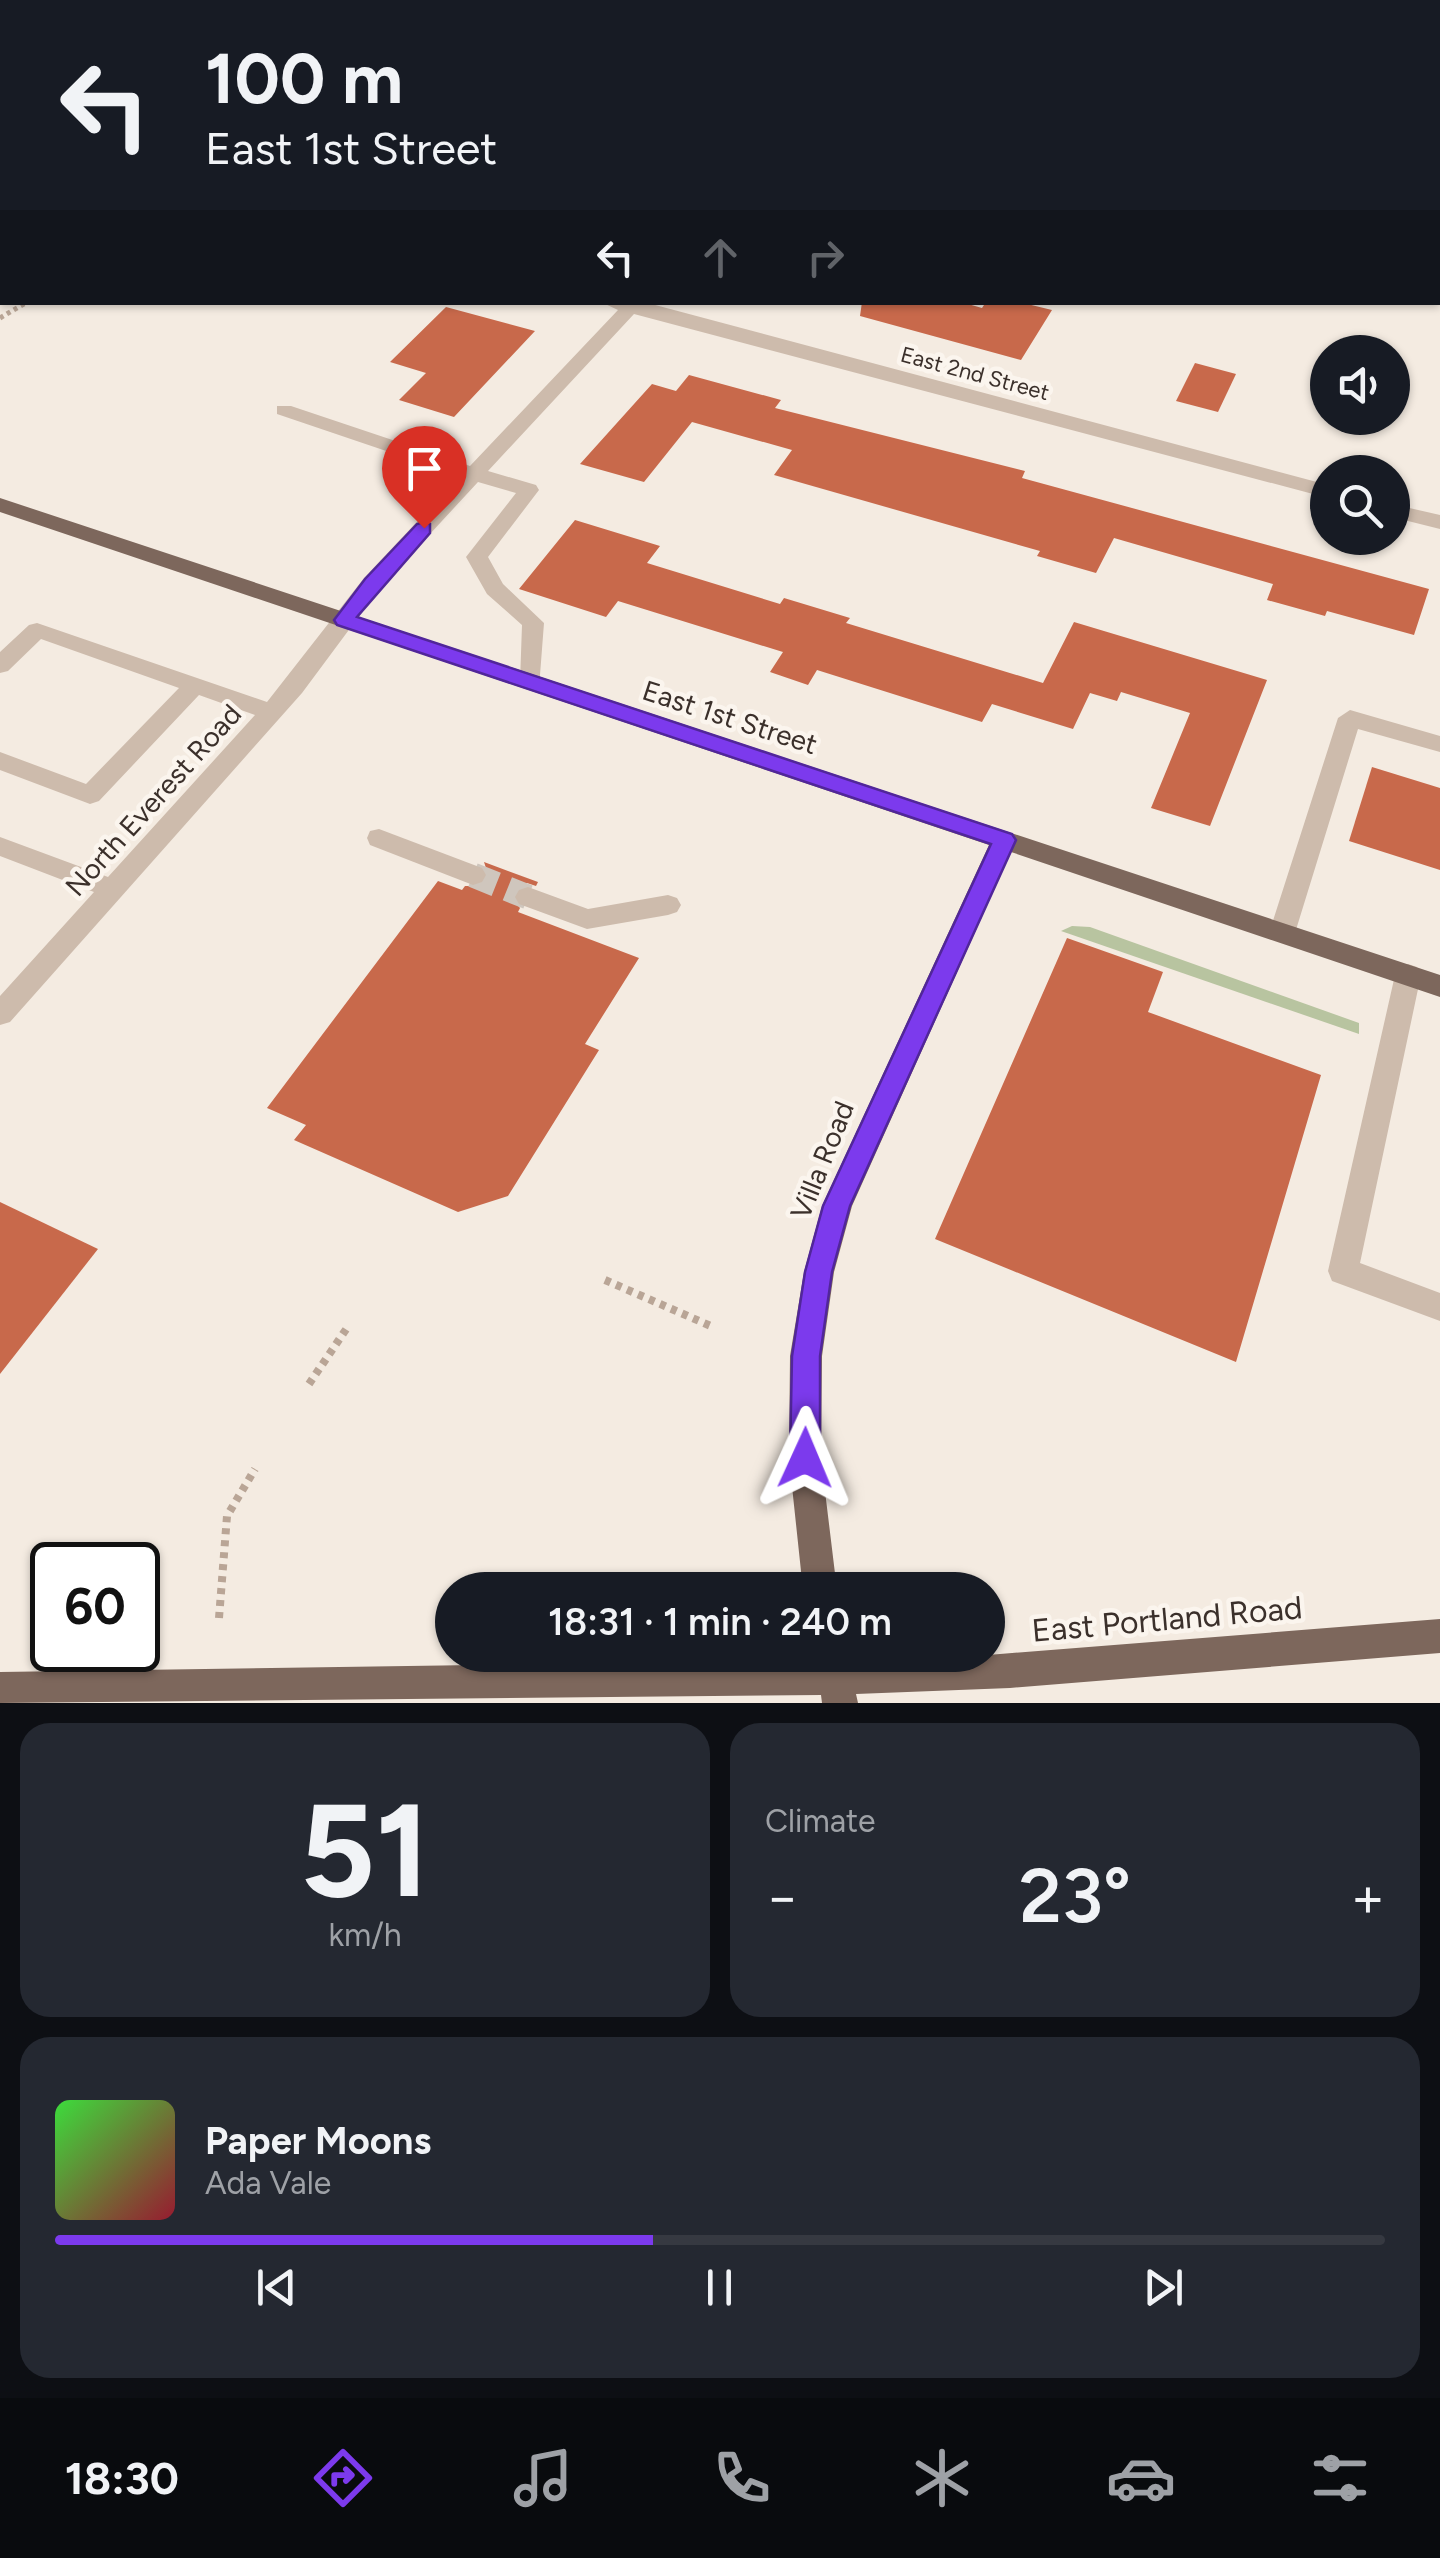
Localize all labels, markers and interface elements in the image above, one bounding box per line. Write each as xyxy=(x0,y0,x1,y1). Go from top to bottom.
text: 100 m xyxy=(205,36,403,121)
icon: left xyxy=(40,40,170,170)
text: East 1st Street xyxy=(205,121,497,175)
icon: left xyxy=(588,230,643,285)
icon: ahead xyxy=(693,230,748,285)
icon: right xyxy=(798,230,853,285)
map controls xyxy=(1310,335,1410,555)
button: sound xyxy=(1310,335,1410,435)
street label: East 2nd Street xyxy=(898,341,1052,406)
pin xyxy=(382,426,467,529)
icon: arrive xyxy=(397,441,452,496)
button: search xyxy=(1310,455,1410,555)
street label: East 1st Street xyxy=(638,673,822,761)
street label: North Everest Road xyxy=(58,697,248,903)
street label: Villa Road xyxy=(783,1096,861,1224)
position arrow xyxy=(753,1406,857,1510)
speed limit sign: 60 xyxy=(30,1542,160,1672)
street label: East Portland Road xyxy=(1030,1588,1304,1650)
text: 18:31 · 1 min · 240 m xyxy=(548,1599,892,1645)
text: 51 xyxy=(300,1773,430,1929)
text: Climate xyxy=(765,1802,876,1840)
text: 23° xyxy=(1019,1851,1131,1941)
text: − xyxy=(765,1864,799,1930)
text: + xyxy=(1351,1864,1385,1930)
text: km/h xyxy=(328,1916,402,1954)
text: Paper Moons xyxy=(205,2118,431,2164)
text: Ada Vale xyxy=(205,2164,331,2202)
icon: previous xyxy=(249,2260,304,2315)
icon: pause xyxy=(692,2260,747,2315)
icon: next xyxy=(1136,2260,1191,2315)
icon: directions xyxy=(308,2443,378,2513)
icon: music xyxy=(508,2443,578,2513)
icon: phone xyxy=(707,2443,777,2513)
icon: climate xyxy=(907,2443,977,2513)
icon: car xyxy=(1106,2443,1176,2513)
icon: filters xyxy=(1305,2443,1375,2513)
text: 18:30 xyxy=(65,2451,179,2505)

